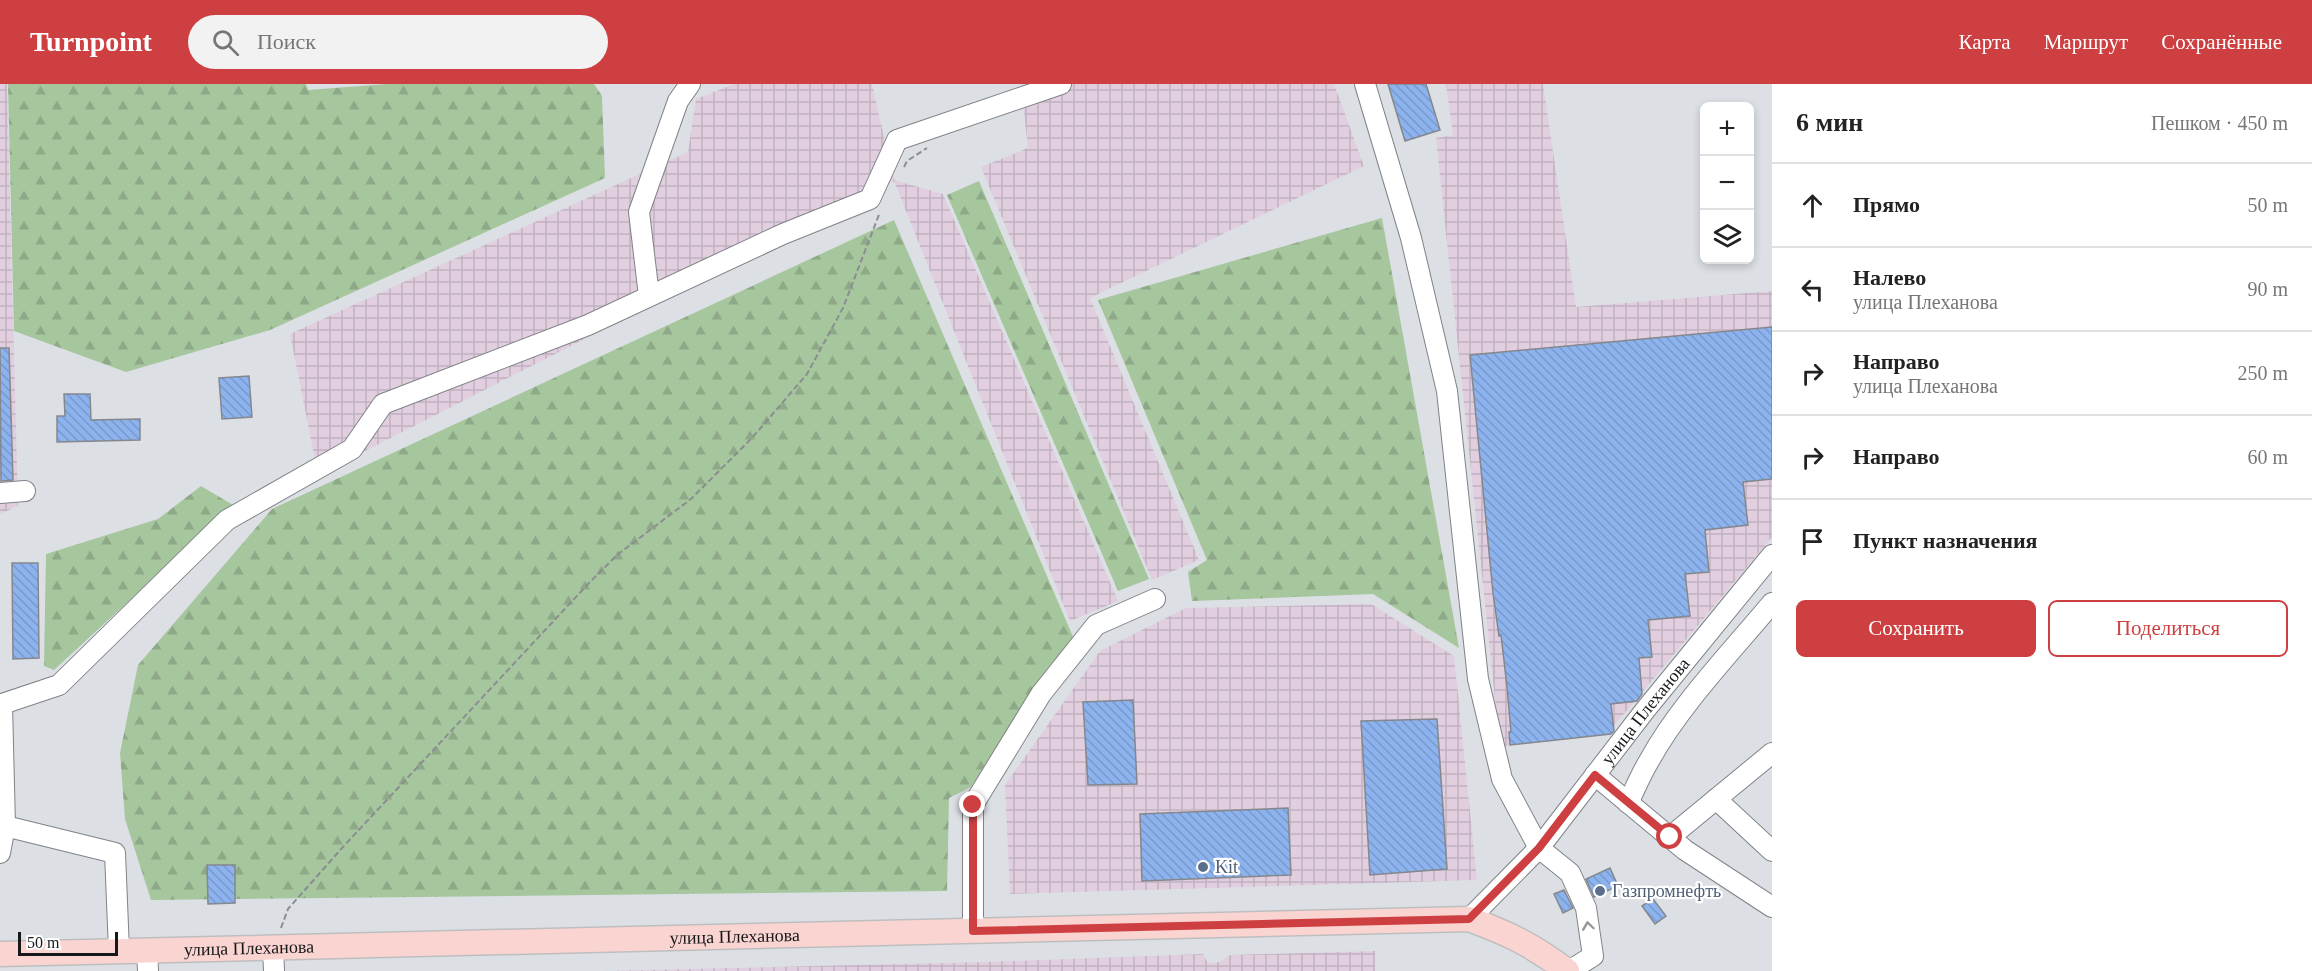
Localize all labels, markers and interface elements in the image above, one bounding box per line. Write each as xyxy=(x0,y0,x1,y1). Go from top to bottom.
search box xyxy=(188,15,608,69)
text: Turnpoint xyxy=(30,26,152,57)
icon: search xyxy=(209,26,242,59)
text: Поиск xyxy=(257,29,316,54)
text: Карта xyxy=(1959,30,2011,54)
text: Маршрут xyxy=(2044,30,2128,54)
text: Сохранённые xyxy=(2161,30,2282,54)
map controls xyxy=(1700,102,1754,264)
button: + xyxy=(1700,102,1754,156)
text: 6 мин xyxy=(1796,108,1863,137)
text: Пешком · 450 m xyxy=(2151,112,2288,134)
button: − xyxy=(1700,156,1754,210)
icon: ahead xyxy=(1796,189,1829,222)
text: Прямо xyxy=(1853,192,1920,217)
text: 50 m xyxy=(2247,194,2288,216)
button: layers xyxy=(1700,210,1754,264)
text: Налево xyxy=(1853,265,1926,290)
icon: left xyxy=(1796,273,1829,306)
text: 90 m xyxy=(2247,278,2288,300)
text: улица Плеханова xyxy=(1853,291,1998,313)
text: Направо xyxy=(1853,349,1939,374)
icon: right xyxy=(1796,357,1829,390)
text: 250 m xyxy=(2237,362,2288,384)
text: улица Плеханова xyxy=(1853,375,1998,397)
icon: right xyxy=(1796,441,1829,474)
text: Направо xyxy=(1853,444,1939,469)
text: 60 m xyxy=(2247,446,2288,468)
icon: arrive xyxy=(1796,525,1829,558)
text: Пункт назначения xyxy=(1853,528,2038,553)
button: Сохранить xyxy=(1796,600,2036,657)
button: Поделиться xyxy=(2048,600,2288,657)
street label: улица Плеханова xyxy=(1597,654,1694,768)
route end xyxy=(959,791,985,817)
route start xyxy=(1656,823,1682,849)
place label: Kit xyxy=(1215,857,1238,877)
marker: Kit xyxy=(1196,860,1210,874)
place label: Газпромнефть xyxy=(1612,881,1721,901)
marker: Газпромнефть xyxy=(1593,884,1607,898)
one-way arrow xyxy=(1583,921,1595,931)
street label: улица Плеханова xyxy=(669,925,800,948)
scale bar xyxy=(18,929,118,956)
text: 50 m xyxy=(27,934,59,951)
street label: улица Плеханова xyxy=(184,937,314,960)

